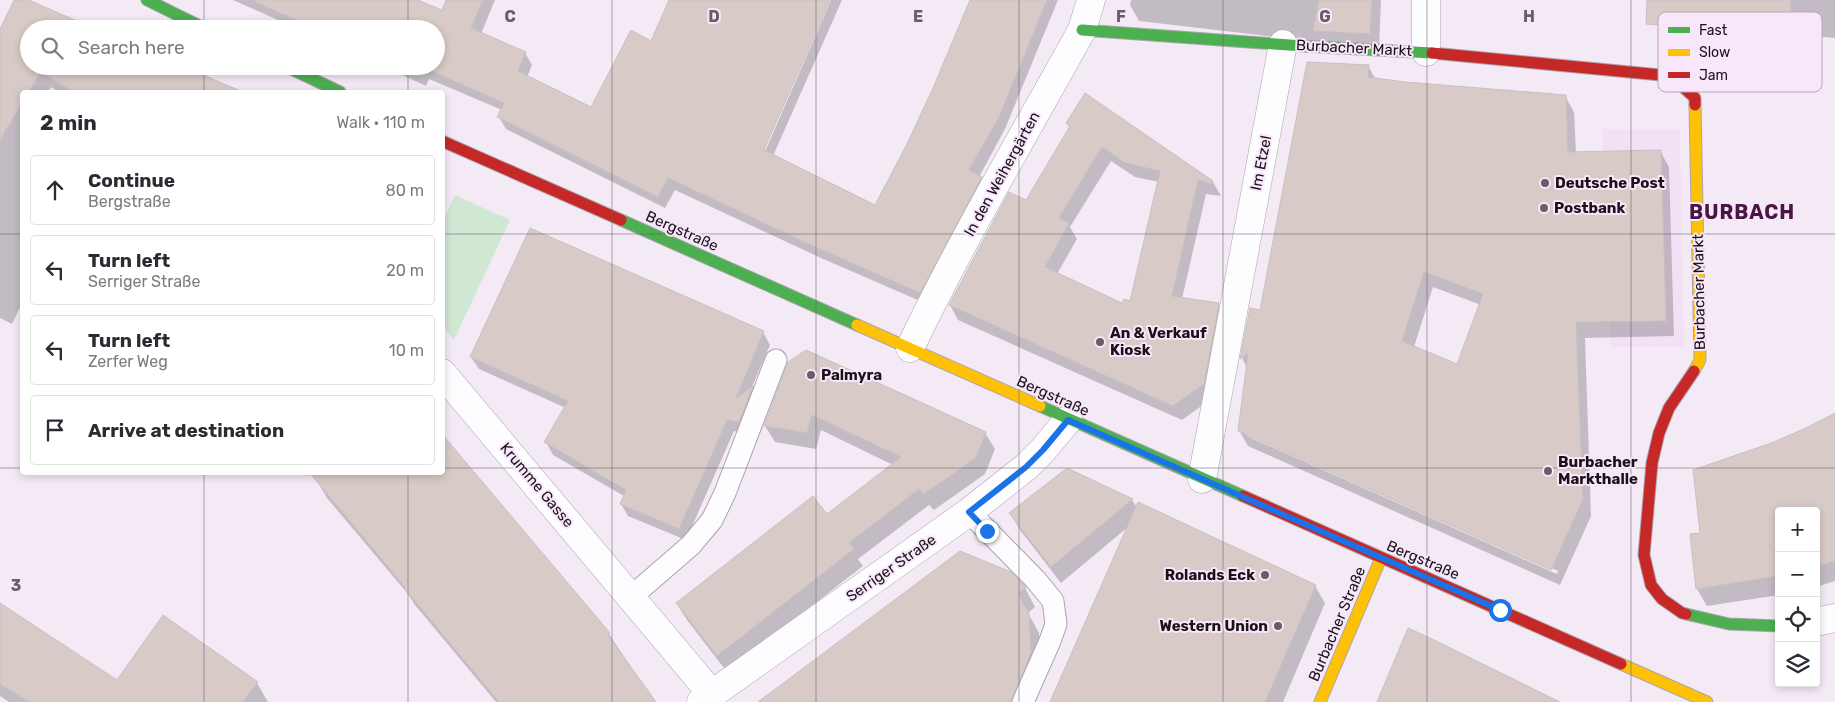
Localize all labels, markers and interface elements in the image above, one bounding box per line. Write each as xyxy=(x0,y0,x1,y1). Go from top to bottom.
text: C xyxy=(504,7,516,26)
text: D xyxy=(708,7,720,26)
text: E xyxy=(913,7,923,26)
text: F xyxy=(1116,7,1126,26)
text: G xyxy=(1319,7,1331,26)
text: H xyxy=(1523,7,1535,26)
legend xyxy=(1658,12,1822,92)
search box xyxy=(20,20,445,75)
text: Fast xyxy=(1699,22,1728,39)
icon: search xyxy=(38,34,66,62)
text: Search here xyxy=(78,36,185,59)
street label: Burbacher Markt xyxy=(1295,36,1413,60)
text: Slow xyxy=(1699,44,1730,61)
text: Jam xyxy=(1699,67,1728,84)
street label: In den Weihergärten xyxy=(960,108,1044,240)
text: 2 min xyxy=(40,110,97,135)
text: Walk · 110 m xyxy=(337,113,425,132)
street label: Im Etzel xyxy=(1247,134,1275,192)
text: Continue xyxy=(88,169,175,192)
place label: Deutsche Post xyxy=(1555,174,1665,192)
icon: ahead xyxy=(41,176,69,204)
marker: Deutsche Post xyxy=(1539,177,1551,189)
text: 80 m xyxy=(386,181,424,200)
text: Bergstraße xyxy=(88,192,171,211)
place label: Postbank xyxy=(1554,199,1625,217)
district label: BURBACH xyxy=(1689,200,1795,224)
marker: Postbank xyxy=(1538,202,1550,214)
street label: Bergstraße xyxy=(643,207,721,255)
street label: Burbacher Markt xyxy=(1689,234,1709,350)
text: Turn left xyxy=(88,249,170,272)
icon: left xyxy=(41,256,69,284)
text: 20 m xyxy=(386,261,424,280)
text: Serriger Straße xyxy=(88,272,200,291)
place label: An & Verkauf Kiosk xyxy=(1110,324,1207,359)
text: Turn left xyxy=(88,329,170,352)
icon: left xyxy=(41,336,69,364)
marker: An & Verkauf Kiosk xyxy=(1094,336,1106,348)
text: 10 m xyxy=(389,341,424,360)
text: Zerfer Weg xyxy=(88,352,168,371)
place label: Palmyra xyxy=(821,366,882,384)
marker: Palmyra xyxy=(805,369,817,381)
street label: Bergstraße xyxy=(1014,372,1092,420)
icon: arrive xyxy=(41,416,69,444)
text: Arrive at destination xyxy=(88,419,284,442)
street label: Krumme Gasse xyxy=(496,439,578,531)
place label: Burbacher Markthalle xyxy=(1558,453,1638,488)
marker: Burbacher Markthalle xyxy=(1542,465,1554,477)
map controls xyxy=(1775,507,1820,687)
button: + xyxy=(1775,507,1820,552)
route end xyxy=(976,520,999,543)
street label: Serriger Straße xyxy=(843,530,939,606)
street label: Bergstraße xyxy=(1384,537,1462,583)
button: − xyxy=(1775,552,1820,597)
street label: Burbacher Straße xyxy=(1305,564,1369,684)
place label: Rolands Eck xyxy=(1165,566,1255,584)
marker: Rolands Eck xyxy=(1259,569,1271,581)
text: 3 xyxy=(11,576,21,595)
button: locate xyxy=(1775,597,1820,642)
route start xyxy=(1489,599,1512,622)
place label: Western Union xyxy=(1159,617,1268,635)
marker: Western Union xyxy=(1272,620,1284,632)
button: layers xyxy=(1775,642,1820,687)

